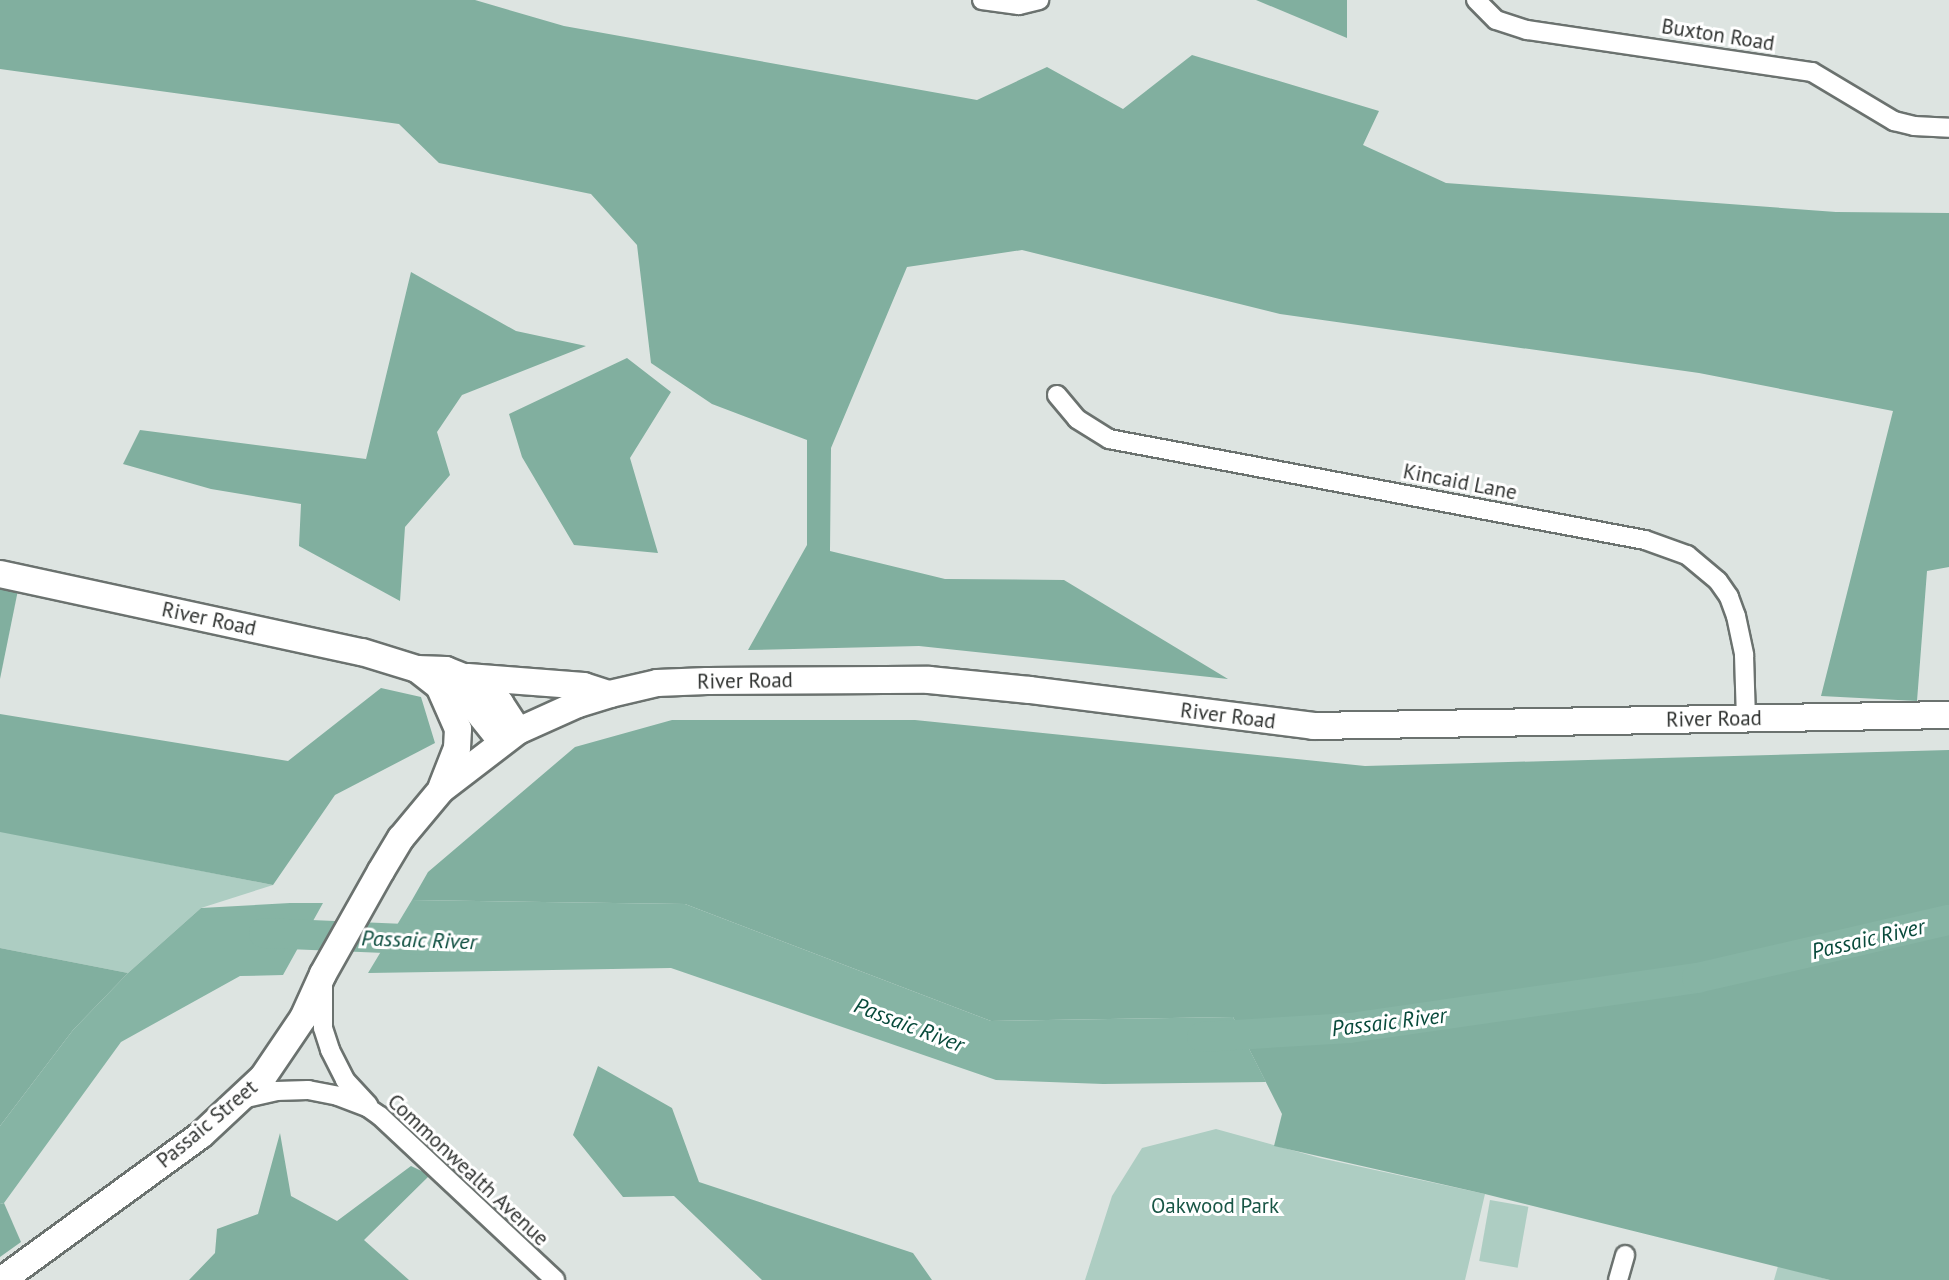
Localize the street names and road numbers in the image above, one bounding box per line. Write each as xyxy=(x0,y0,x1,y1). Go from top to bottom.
street label: Buxton Road xyxy=(1660,14,1776,56)
street label: Kincaid Lane xyxy=(1401,459,1519,505)
street label: River Road xyxy=(159,597,259,641)
street label: River Road xyxy=(697,668,793,694)
street label: River Road xyxy=(1179,698,1277,734)
street label: River Road xyxy=(1666,706,1762,732)
street label: Passaic Street xyxy=(151,1075,263,1173)
street label: Commonwealth Avenue xyxy=(382,1089,554,1251)

